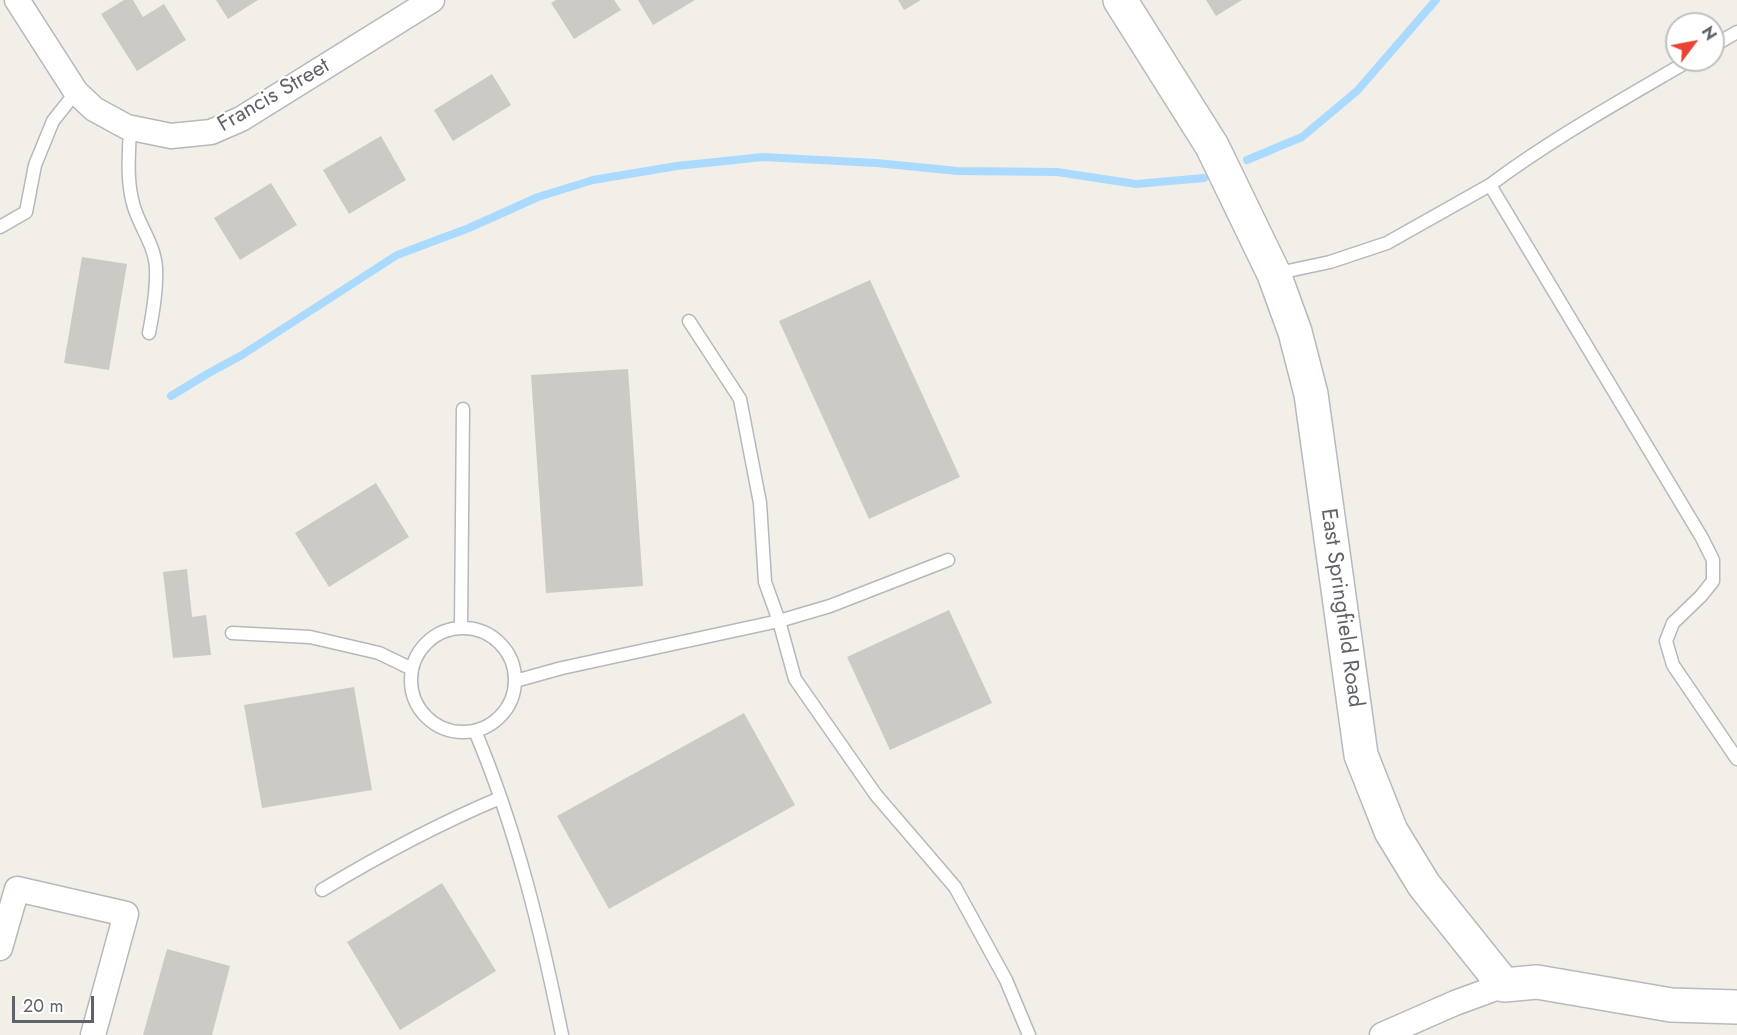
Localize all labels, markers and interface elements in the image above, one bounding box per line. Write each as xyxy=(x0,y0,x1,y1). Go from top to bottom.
north arrow xyxy=(1665,12,1725,72)
text: N xyxy=(1696,22,1722,45)
street label: Francis Street xyxy=(214,53,334,139)
street label: East Springfield Road xyxy=(1314,507,1368,709)
scale bar xyxy=(15,984,98,1022)
text: 20 m xyxy=(23,993,63,1019)

